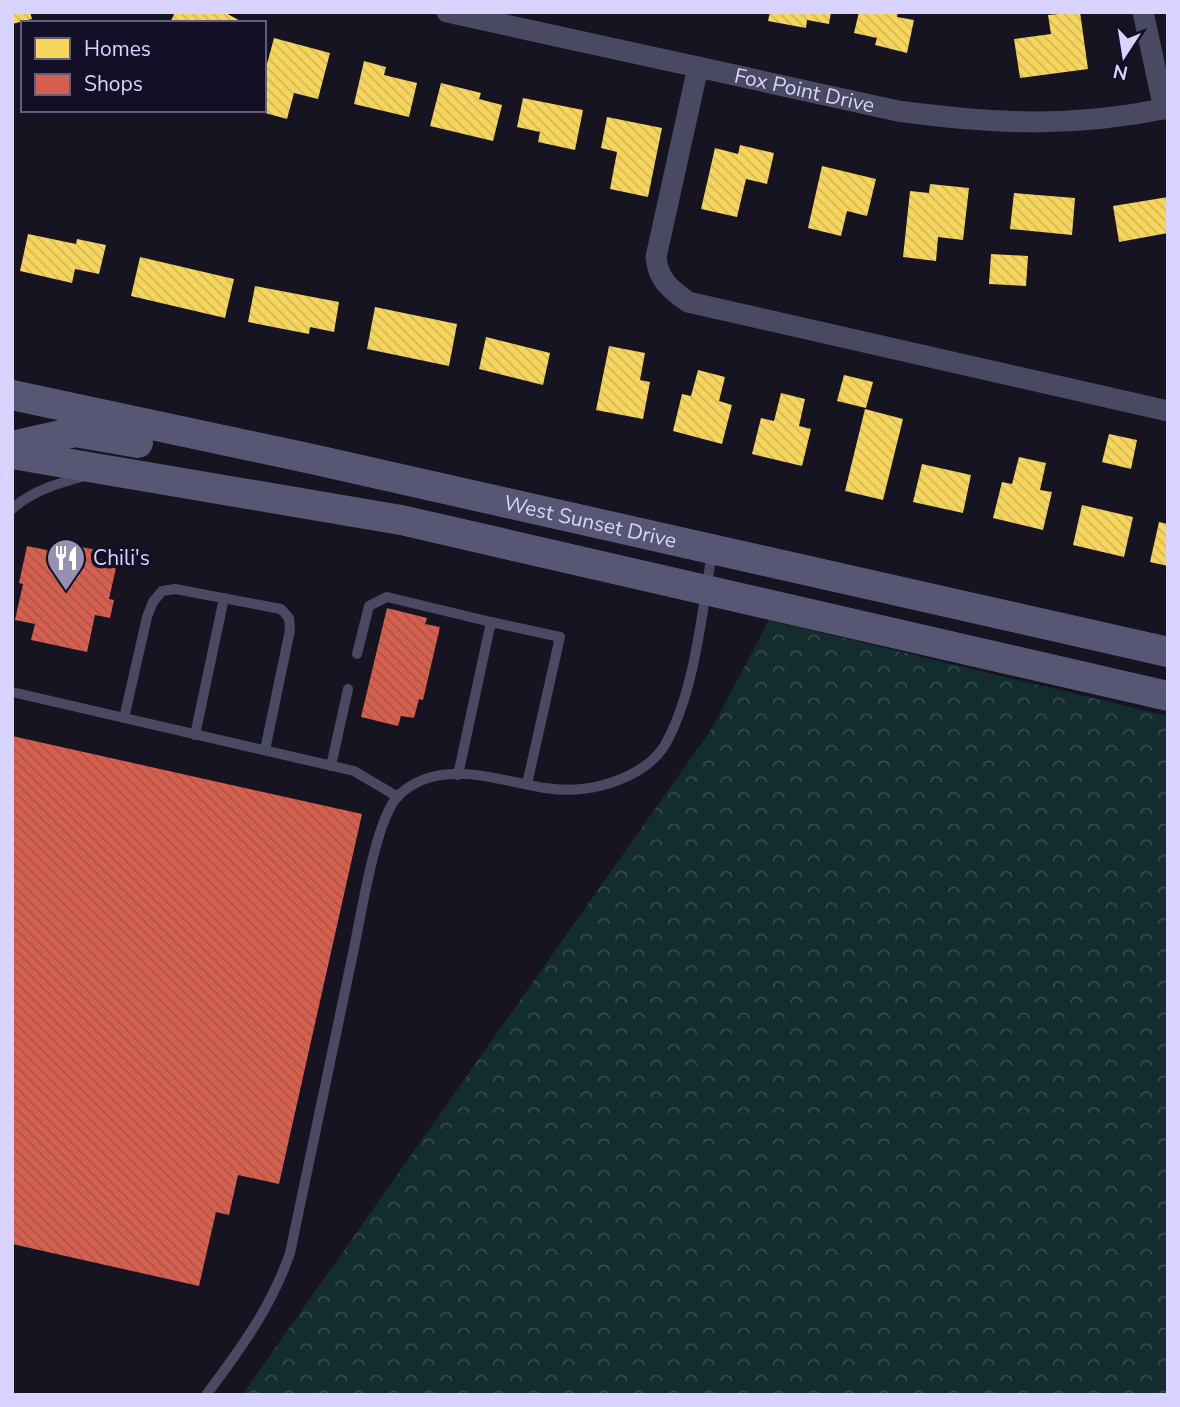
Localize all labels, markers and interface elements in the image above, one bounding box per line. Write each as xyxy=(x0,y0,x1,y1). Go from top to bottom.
legend xyxy=(21,21,266,112)
north arrow xyxy=(1089,21,1159,91)
text: Homes xyxy=(84,35,151,63)
text: N xyxy=(1111,57,1130,86)
street label: Fox Point Drive xyxy=(732,61,877,119)
text: Shops xyxy=(84,70,143,98)
street label: West Sunset Drive xyxy=(501,489,679,555)
restaurant icon: Chili's xyxy=(45,537,87,592)
place label: Chili's xyxy=(93,544,150,572)

